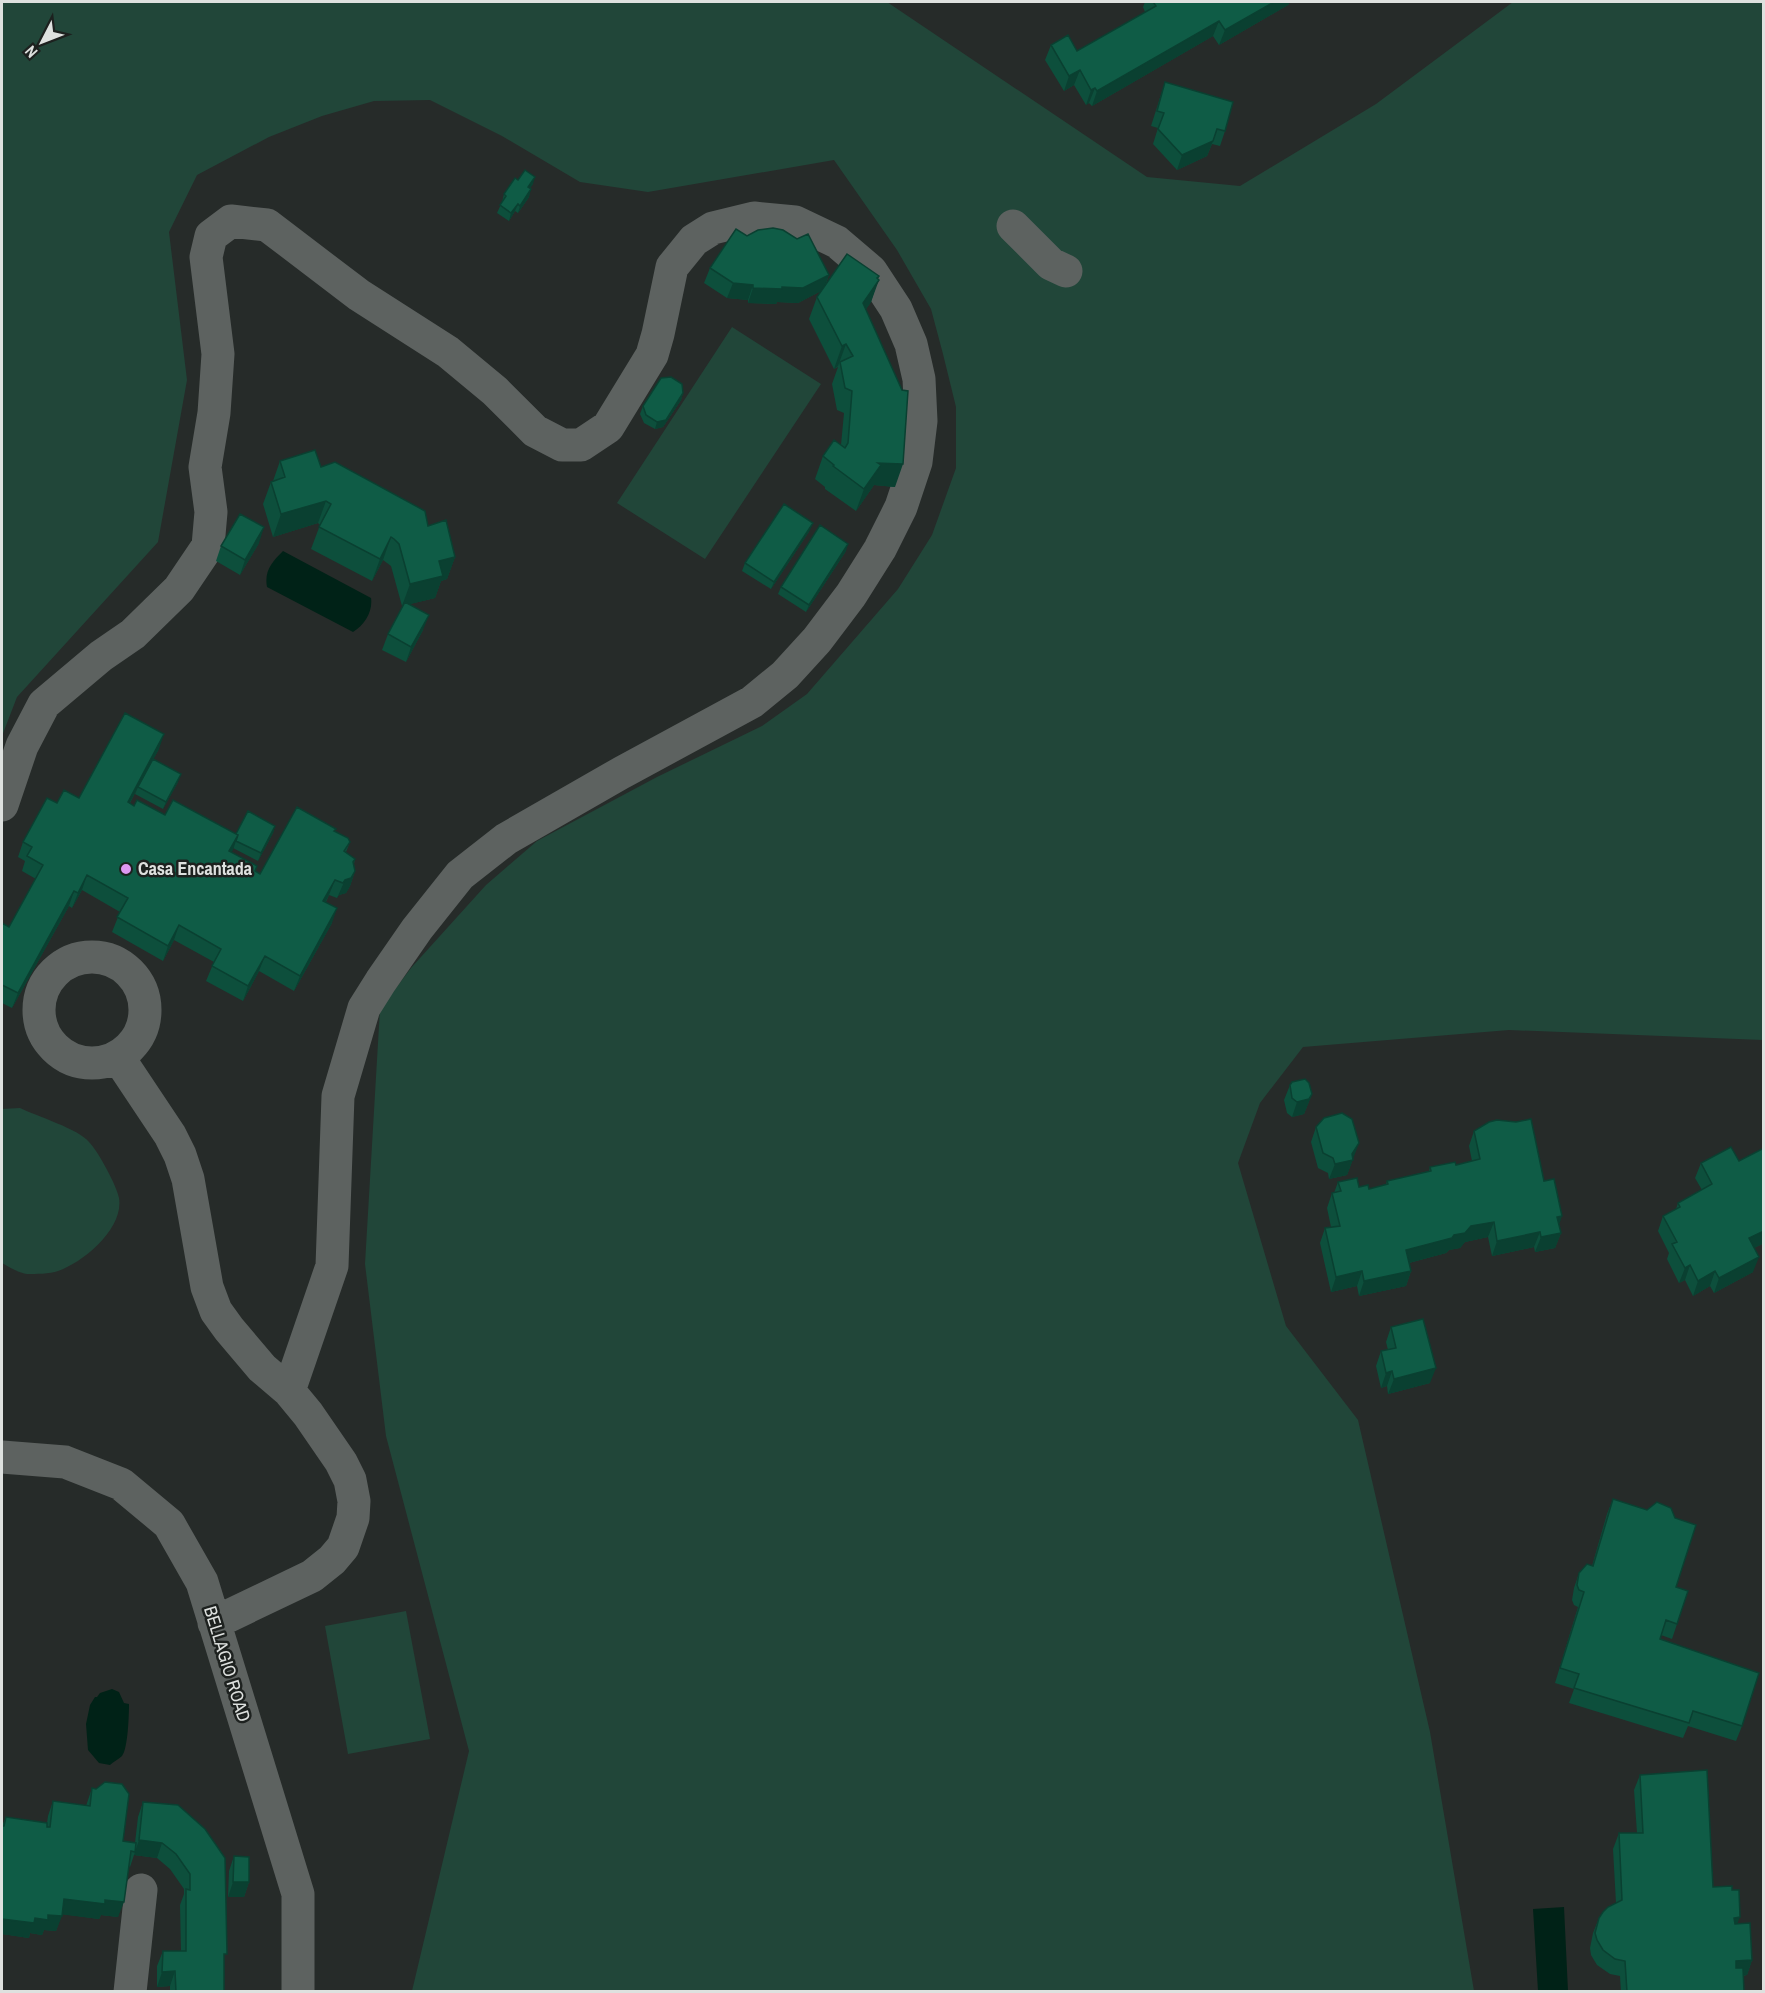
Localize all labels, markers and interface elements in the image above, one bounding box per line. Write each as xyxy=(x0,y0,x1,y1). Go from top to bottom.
north arrow xyxy=(12,12,72,72)
text: N xyxy=(20,41,42,63)
place label: Casa Encantada xyxy=(138,856,253,881)
marker: Casa Encantada xyxy=(119,862,133,876)
street label: BELLAGIO ROAD xyxy=(198,1603,257,1725)

